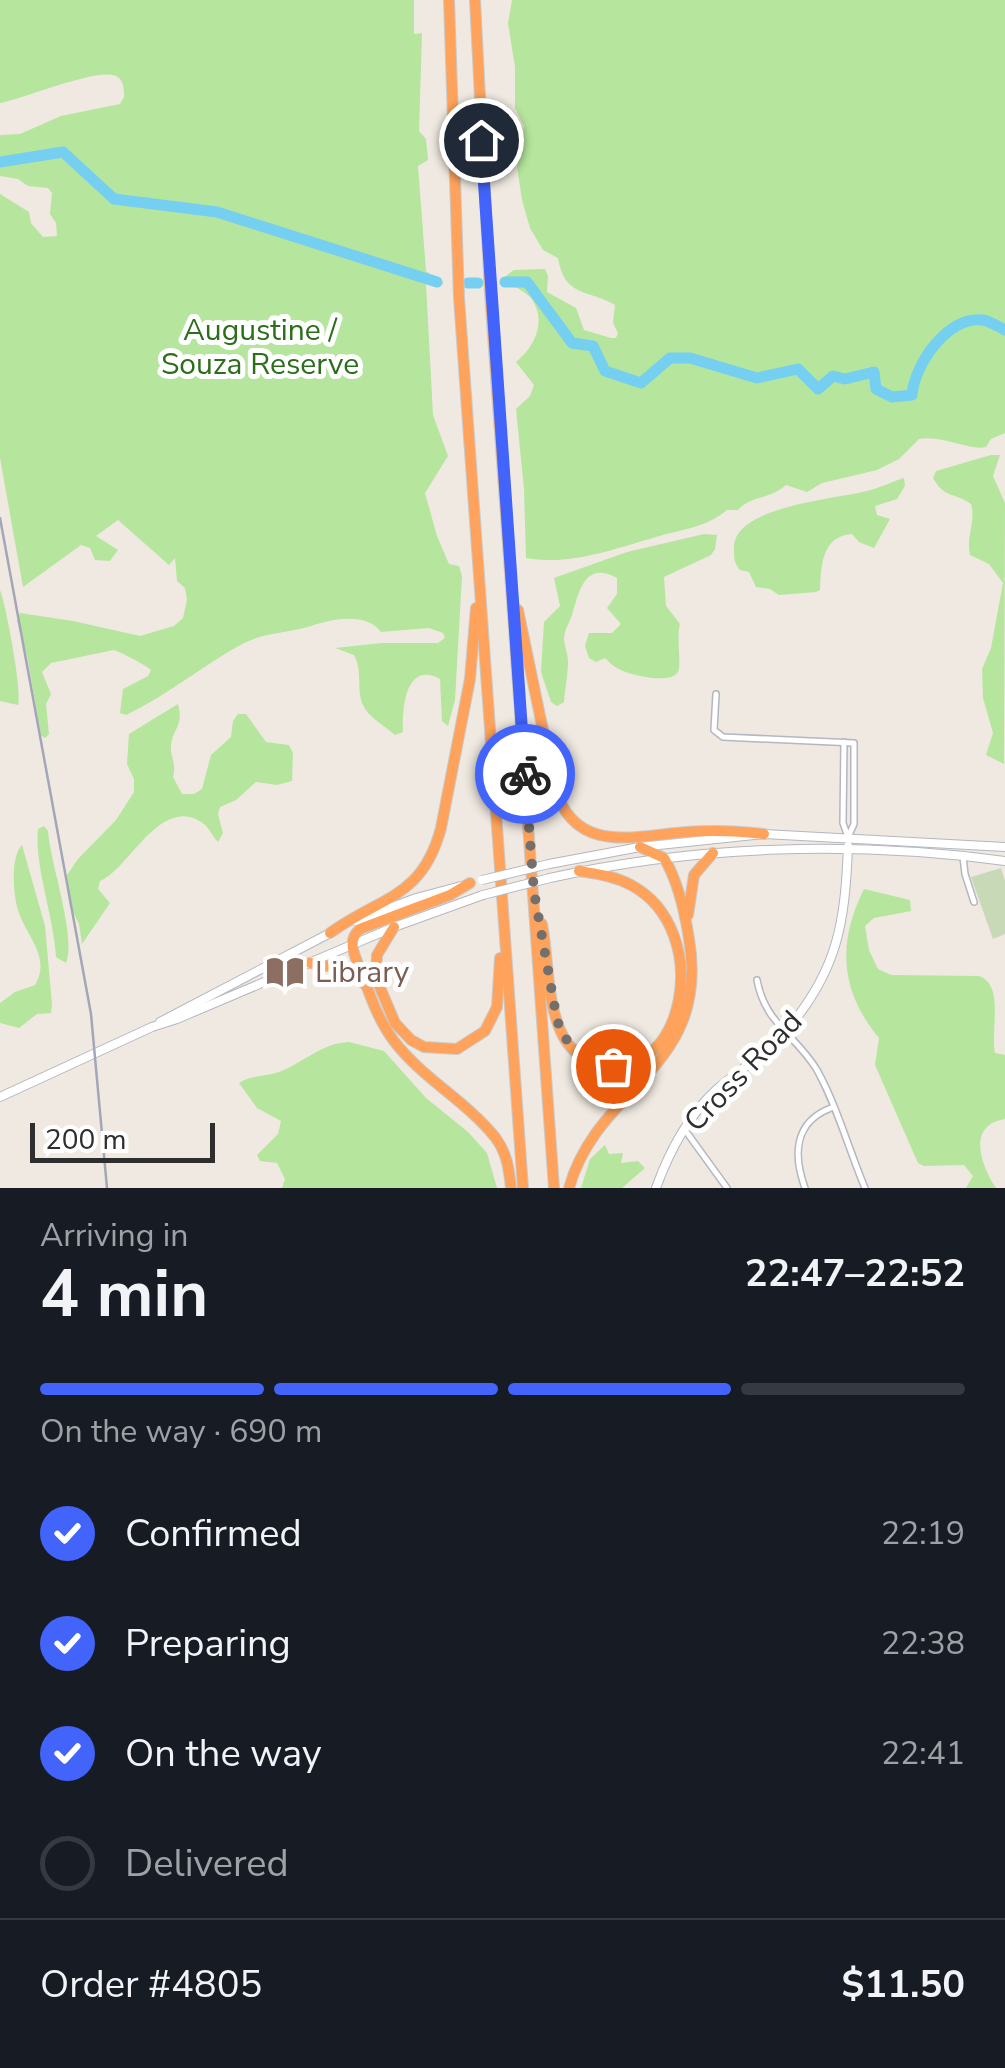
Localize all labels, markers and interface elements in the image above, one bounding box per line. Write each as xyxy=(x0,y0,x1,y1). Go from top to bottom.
pin xyxy=(439,98,524,183)
icon: home xyxy=(454,113,509,168)
park label: Augustine / Souza Reserve xyxy=(161,310,359,385)
courier xyxy=(475,724,575,824)
icon: bike xyxy=(498,747,553,802)
library icon: Library xyxy=(264,951,306,993)
place label: Library xyxy=(315,952,410,993)
street label: Cross Road xyxy=(675,1002,812,1141)
pin xyxy=(571,1024,656,1109)
icon: bag xyxy=(586,1039,641,1094)
scale bar xyxy=(30,1118,215,1162)
text: 200 m xyxy=(45,1121,127,1159)
text: Arriving in xyxy=(40,1214,188,1257)
text: 22:47–22:52 xyxy=(745,1248,965,1299)
text: 4 min xyxy=(40,1250,208,1339)
text: On the way · 690 m xyxy=(40,1410,322,1453)
icon: check xyxy=(40,1506,95,1561)
text: Confirmed xyxy=(125,1508,302,1559)
text: 22:19 xyxy=(881,1512,965,1555)
icon: check xyxy=(40,1616,95,1671)
text: Preparing xyxy=(125,1618,291,1669)
text: 22:38 xyxy=(881,1622,965,1665)
icon: check xyxy=(40,1726,95,1781)
text: On the way xyxy=(125,1728,321,1779)
text: 22:41 xyxy=(881,1732,965,1775)
text: Delivered xyxy=(125,1838,289,1889)
text: Order #4805 xyxy=(40,1959,262,2010)
text: $11.50 xyxy=(842,1959,965,2010)

